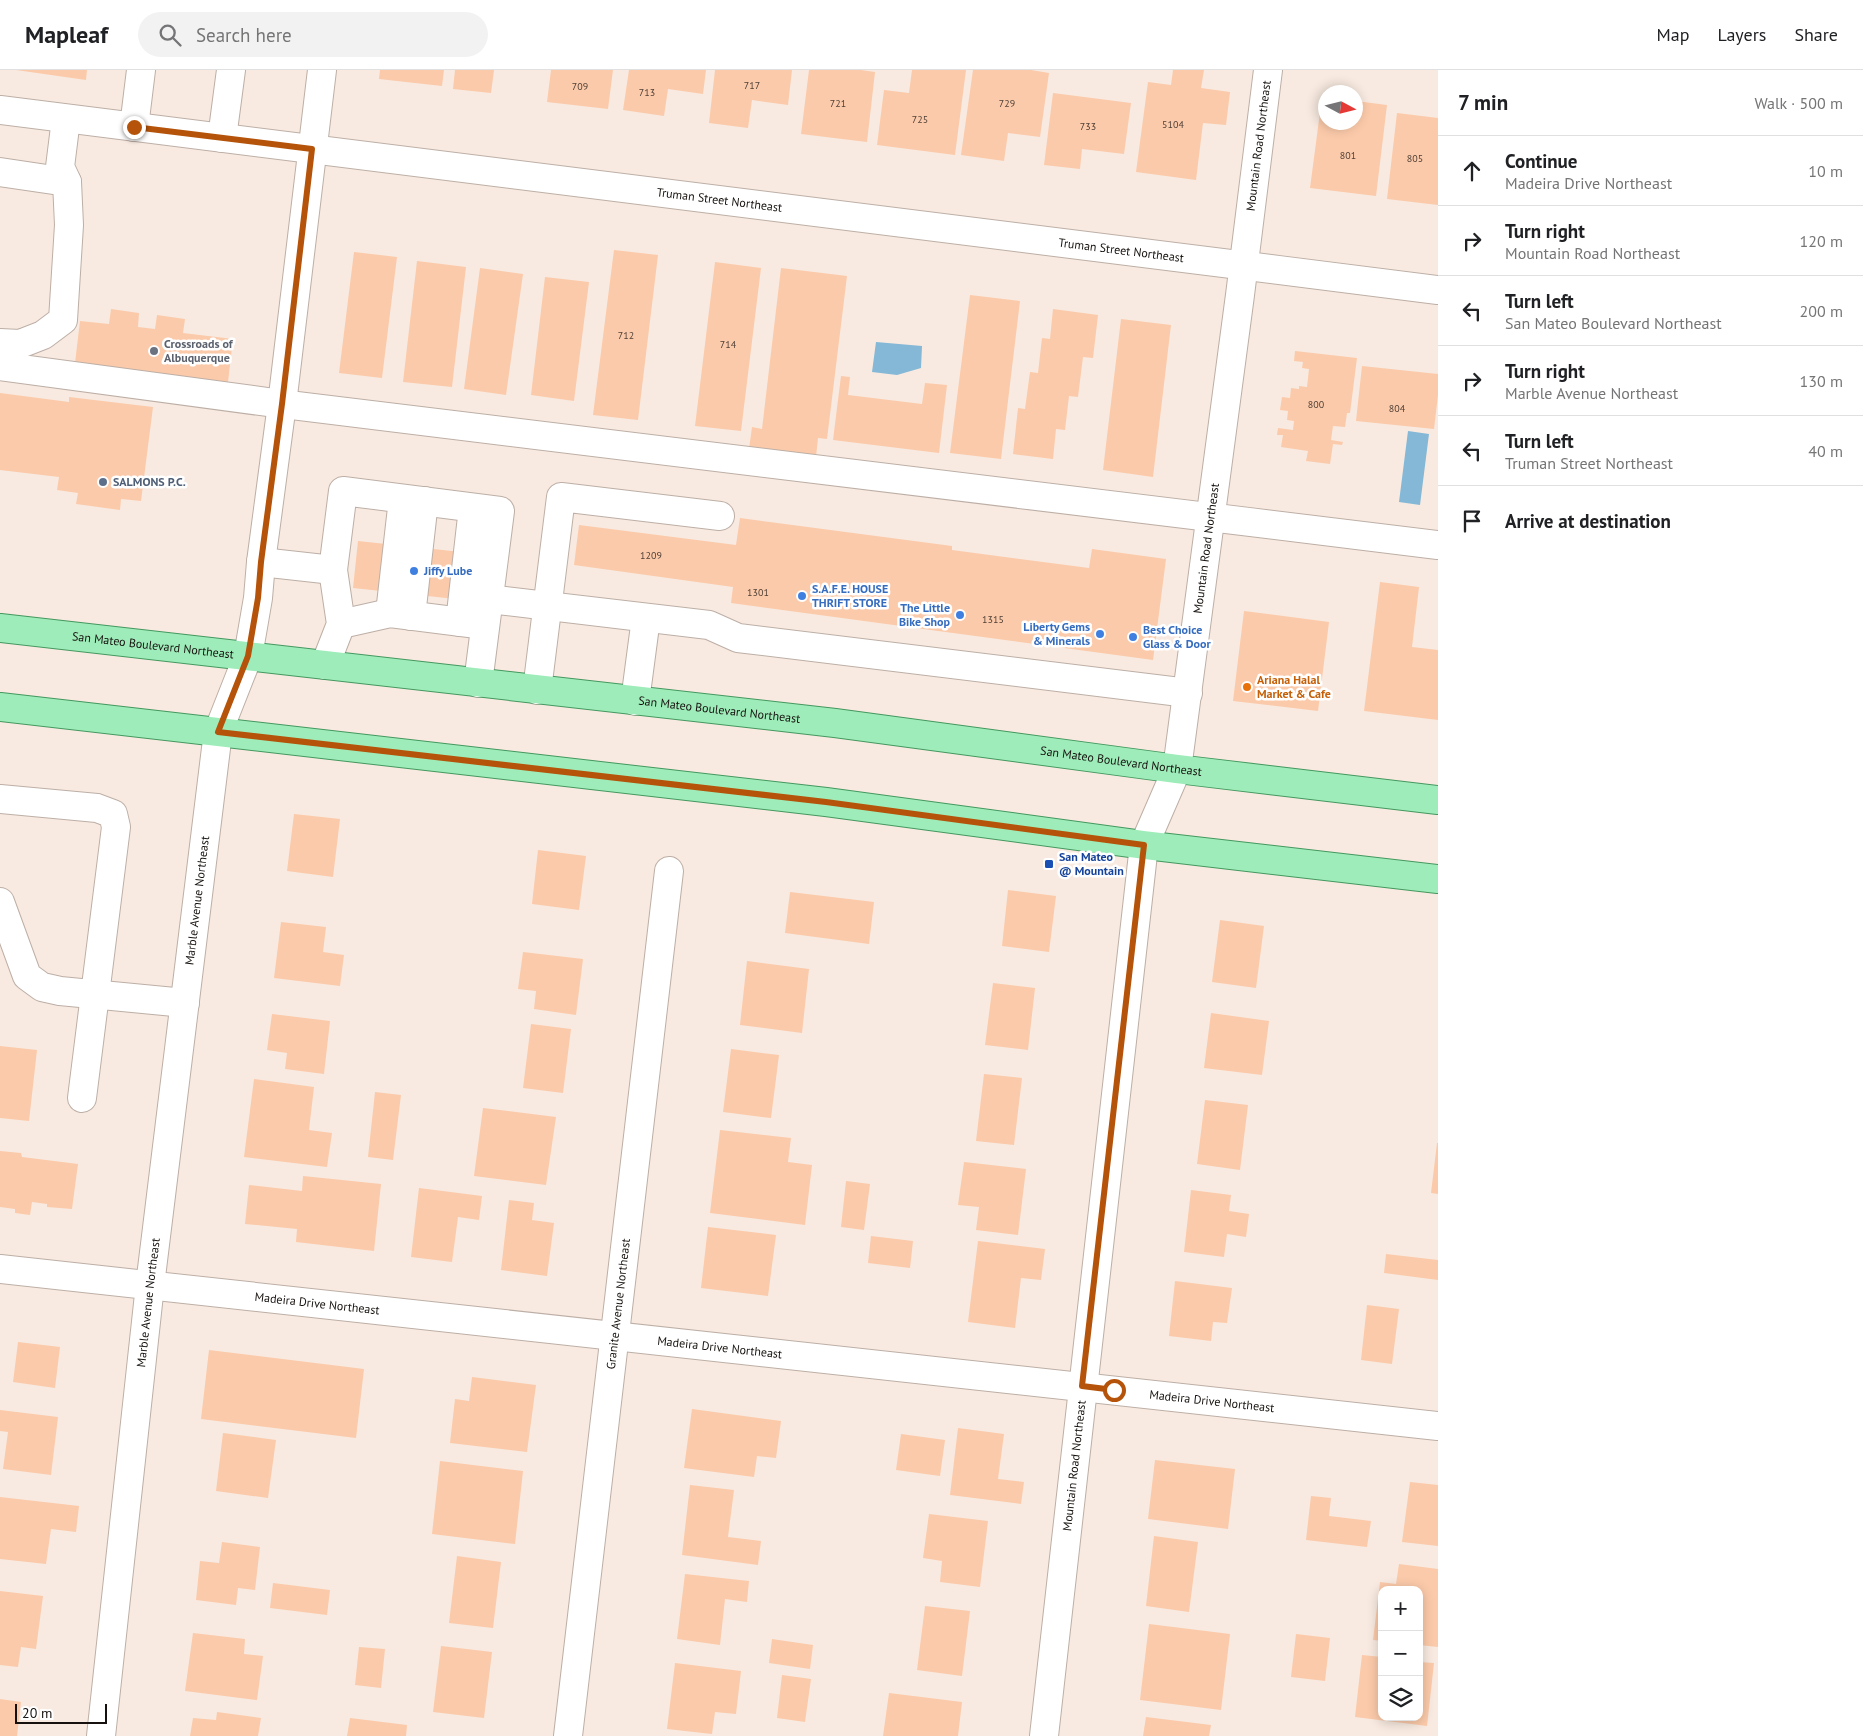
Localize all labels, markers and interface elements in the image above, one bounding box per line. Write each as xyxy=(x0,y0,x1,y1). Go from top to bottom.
search box xyxy=(138,12,488,57)
text: Mapleaf xyxy=(25,19,108,50)
icon: search xyxy=(156,21,184,49)
text: Search here xyxy=(196,23,292,47)
text: Map xyxy=(1657,23,1689,46)
text: Layers xyxy=(1717,23,1766,46)
text: Share xyxy=(1794,23,1838,46)
house number: 717 xyxy=(744,79,760,92)
house number: 709 xyxy=(572,80,588,93)
street label: Mountain Road Northeast xyxy=(1243,80,1274,212)
north arrow xyxy=(1318,85,1363,130)
house number: 713 xyxy=(639,86,655,99)
text: 7 min xyxy=(1458,89,1508,116)
text: Walk · 500 m xyxy=(1754,93,1843,113)
house number: 721 xyxy=(830,97,846,110)
house number: 729 xyxy=(999,97,1015,110)
house number: 725 xyxy=(912,113,928,126)
route end xyxy=(123,116,146,139)
house number: 5104 xyxy=(1162,118,1184,131)
house number: 733 xyxy=(1080,120,1096,133)
house number: 801 xyxy=(1340,149,1356,162)
text: Continue xyxy=(1505,149,1577,173)
house number: 805 xyxy=(1407,152,1423,165)
icon: ahead xyxy=(1458,157,1486,185)
text: 10 m xyxy=(1808,161,1843,181)
text: Madeira Drive Northeast xyxy=(1505,173,1672,193)
street label: Truman Street Northeast xyxy=(656,184,783,215)
text: Turn right xyxy=(1505,219,1585,243)
icon: right xyxy=(1458,227,1486,255)
text: 120 m xyxy=(1800,231,1843,251)
street label: Truman Street Northeast xyxy=(1058,235,1185,265)
text: Mountain Road Northeast xyxy=(1505,243,1680,263)
text: Turn left xyxy=(1505,289,1574,313)
icon: left xyxy=(1458,297,1486,325)
text: 200 m xyxy=(1800,301,1843,321)
text: San Mateo Boulevard Northeast xyxy=(1505,313,1722,333)
house number: 712 xyxy=(618,329,634,342)
place label: Crossroads of Albuquerque xyxy=(164,336,234,365)
house number: 714 xyxy=(720,338,737,351)
marker: Crossroads of Albuquerque xyxy=(148,345,160,357)
text: Turn right xyxy=(1505,359,1585,383)
icon: right xyxy=(1458,367,1486,395)
text: 130 m xyxy=(1800,371,1843,391)
text: Marble Avenue Northeast xyxy=(1505,383,1678,403)
house number: 800 xyxy=(1308,398,1325,411)
house number: 804 xyxy=(1389,402,1406,415)
text: Turn left xyxy=(1505,429,1574,453)
icon: left xyxy=(1458,437,1486,465)
text: 40 m xyxy=(1808,441,1843,461)
text: Truman Street Northeast xyxy=(1505,453,1673,473)
place label: SALMONS P.C. xyxy=(113,474,186,489)
marker: SALMONS P.C. xyxy=(97,476,109,488)
street label: Mountain Road Northeast xyxy=(1190,482,1222,614)
icon: arrive xyxy=(1458,507,1486,535)
text: Arrive at destination xyxy=(1505,509,1671,533)
house number: 1209 xyxy=(640,549,662,562)
place label: Jiffy Lube xyxy=(423,563,472,578)
marker: Jiffy Lube xyxy=(408,565,420,577)
place label: S.A.F.E. HOUSE THRIFT STORE xyxy=(812,581,888,610)
house number: 1301 xyxy=(747,586,769,599)
marker: S.A.F.E. HOUSE THRIFT STORE xyxy=(796,590,808,602)
place label: The Little Bike Shop xyxy=(899,600,951,629)
marker: The Little Bike Shop xyxy=(954,609,966,621)
house number: 1315 xyxy=(982,613,1004,626)
place label: Liberty Gems & Minerals xyxy=(1023,619,1090,648)
place label: Best Choice Glass & Door xyxy=(1143,622,1211,651)
street label: San Mateo Boulevard Northeast xyxy=(71,628,235,662)
marker: Liberty Gems & Minerals xyxy=(1094,628,1106,640)
marker: Best Choice Glass & Door xyxy=(1127,631,1139,643)
place label: Ariana Halal Market & Cafe xyxy=(1257,672,1331,701)
marker: Ariana Halal Market & Cafe xyxy=(1241,681,1253,693)
street label: San Mateo Boulevard Northeast xyxy=(638,693,801,726)
street label: San Mateo Boulevard Northeast xyxy=(1039,743,1203,779)
street label: Marble Avenue Northeast xyxy=(181,835,212,966)
place label: San Mateo @ Mountain xyxy=(1059,849,1124,878)
marker: San Mateo @ Mountain xyxy=(1043,858,1055,870)
street label: Marble Avenue Northeast xyxy=(133,1237,163,1368)
street label: Granite Avenue Northeast xyxy=(603,1238,633,1370)
street label: Madeira Drive Northeast xyxy=(254,1289,380,1317)
street label: Madeira Drive Northeast xyxy=(657,1333,783,1361)
route start xyxy=(1103,1379,1126,1402)
street label: Madeira Drive Northeast xyxy=(1149,1387,1275,1415)
street label: Mountain Road Northeast xyxy=(1059,1399,1089,1532)
map controls xyxy=(1378,1586,1423,1721)
button: + xyxy=(1378,1586,1423,1631)
button: − xyxy=(1378,1631,1423,1676)
button: layers xyxy=(1378,1676,1423,1721)
scale bar xyxy=(15,1701,108,1724)
text: 20 m xyxy=(22,1704,52,1722)

